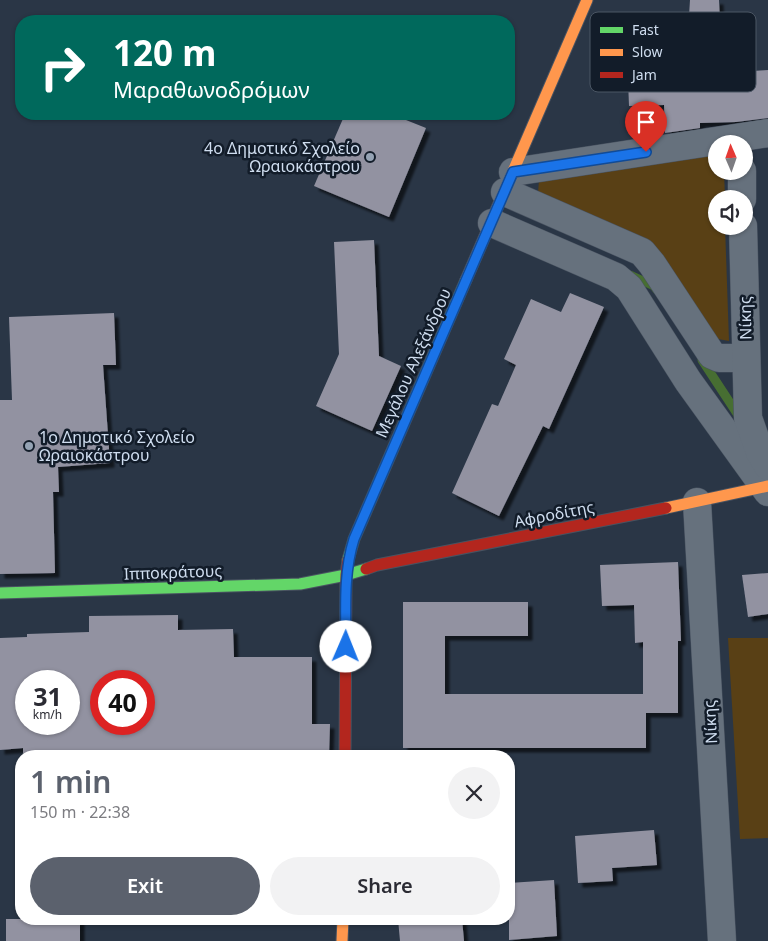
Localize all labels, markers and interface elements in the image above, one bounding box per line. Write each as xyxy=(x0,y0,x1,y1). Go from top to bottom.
legend xyxy=(590,12,756,92)
text: Fast xyxy=(632,20,659,39)
text: 120 m xyxy=(113,29,216,76)
icon: right xyxy=(30,35,95,100)
text: Slow xyxy=(632,42,663,61)
text: Jam xyxy=(630,65,657,84)
text: Μαραθωνοδρόμων xyxy=(113,74,309,104)
pin xyxy=(625,101,667,152)
icon: arrive xyxy=(632,108,660,136)
north arrow xyxy=(708,135,752,180)
map controls xyxy=(708,135,753,235)
place label: 4ο Δημοτικό Σχολείο Ωραιοκάστρου xyxy=(204,137,360,177)
marker: 4ο Δημοτικό Σχολείο Ωραιοκάστρου xyxy=(364,151,376,163)
button: sound xyxy=(708,190,753,235)
street label: Μεγάλου Αλεξάνδρου xyxy=(370,285,456,441)
street label: Νίκης xyxy=(734,296,756,340)
place label: 1ο Δημοτικό Σχολείο Ωραιοκάστρου xyxy=(39,426,195,466)
marker: 1ο Δημοτικό Σχολείο Ωραιοκάστρου xyxy=(23,440,35,452)
street label: Αφροδίτης xyxy=(512,495,596,533)
street label: Ιπποκράτους xyxy=(123,559,223,585)
position arrow xyxy=(319,620,371,672)
speed limit sign: 40 xyxy=(90,670,155,735)
text: 31 xyxy=(33,679,62,713)
street label: Νίκης xyxy=(698,699,722,744)
text: km/h xyxy=(33,706,62,723)
text: 1 min xyxy=(30,761,111,802)
button: close xyxy=(448,767,500,819)
text: 150 m · 22:38 xyxy=(30,801,130,823)
button: Exit xyxy=(30,857,260,915)
button: Share xyxy=(270,857,500,915)

